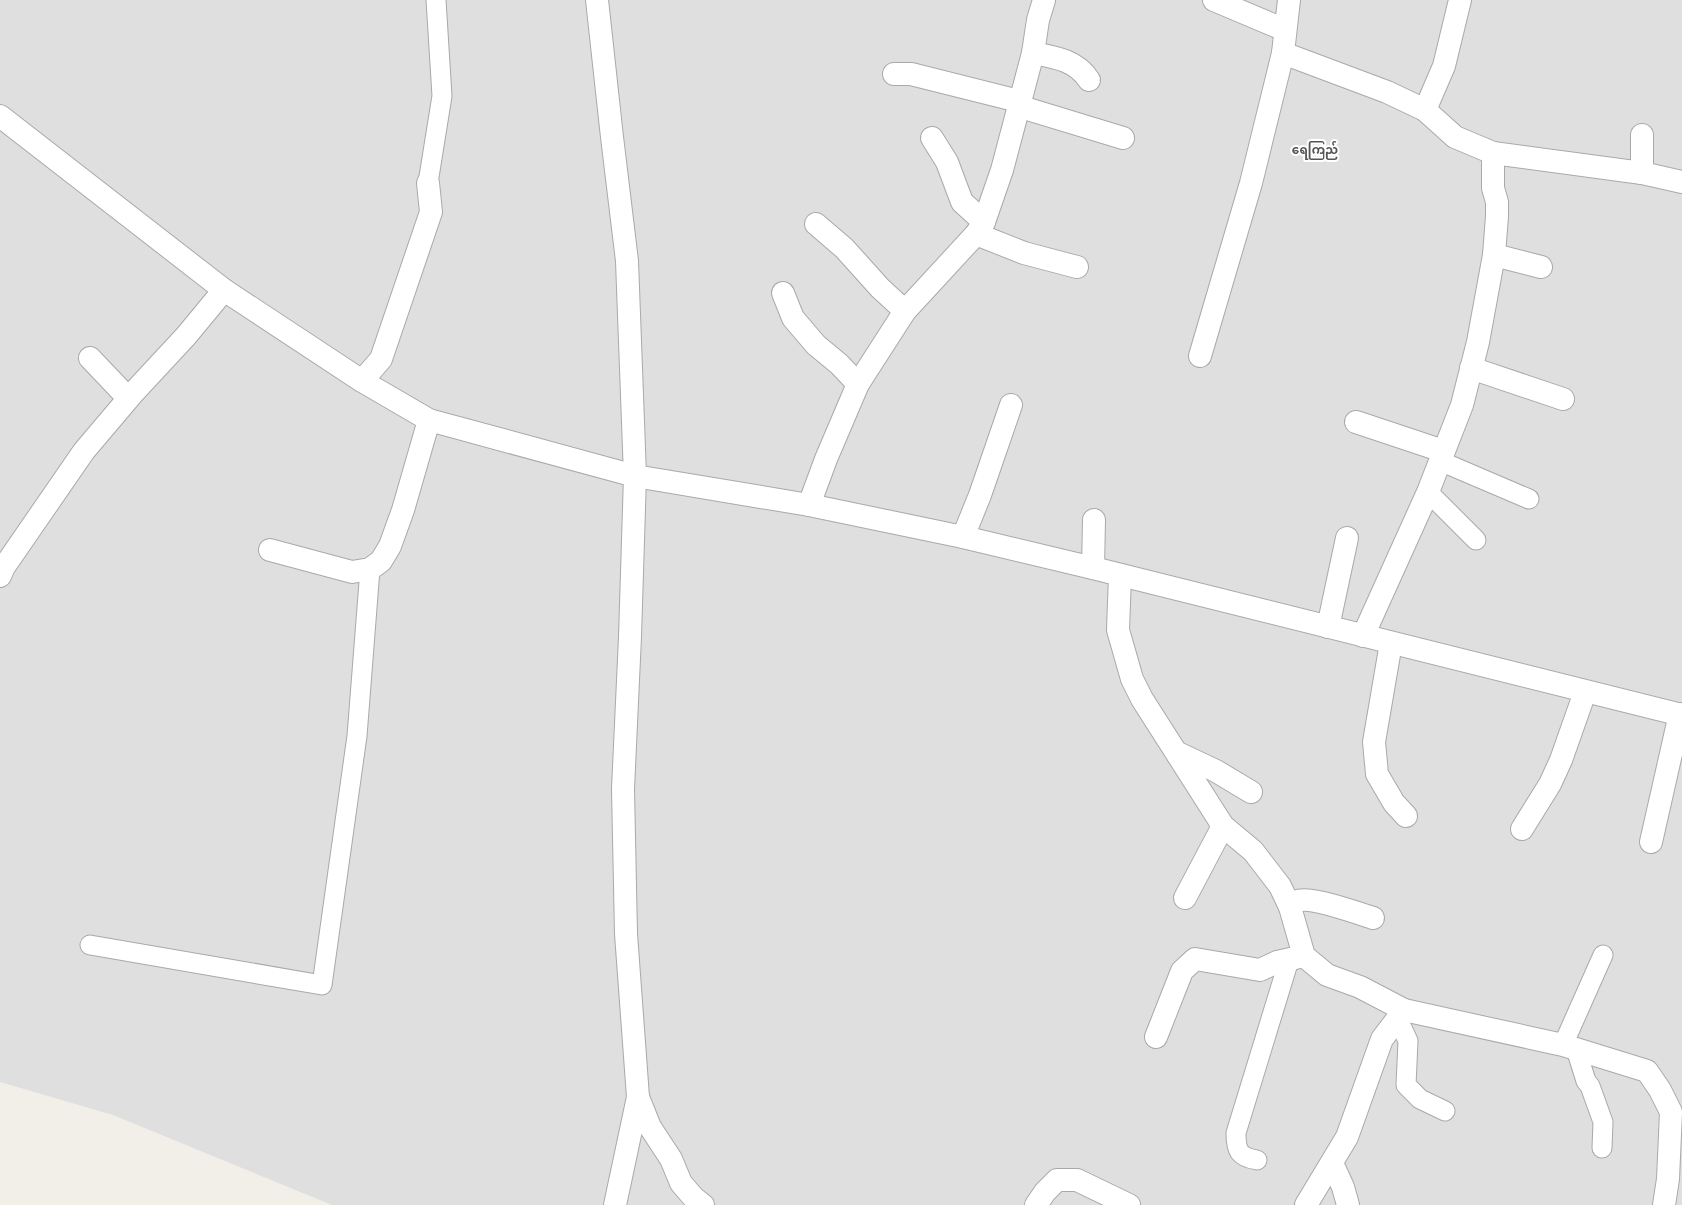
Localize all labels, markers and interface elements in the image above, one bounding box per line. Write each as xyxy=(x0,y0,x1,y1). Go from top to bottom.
district label: ရေကြည် xyxy=(1292,140,1338,160)

